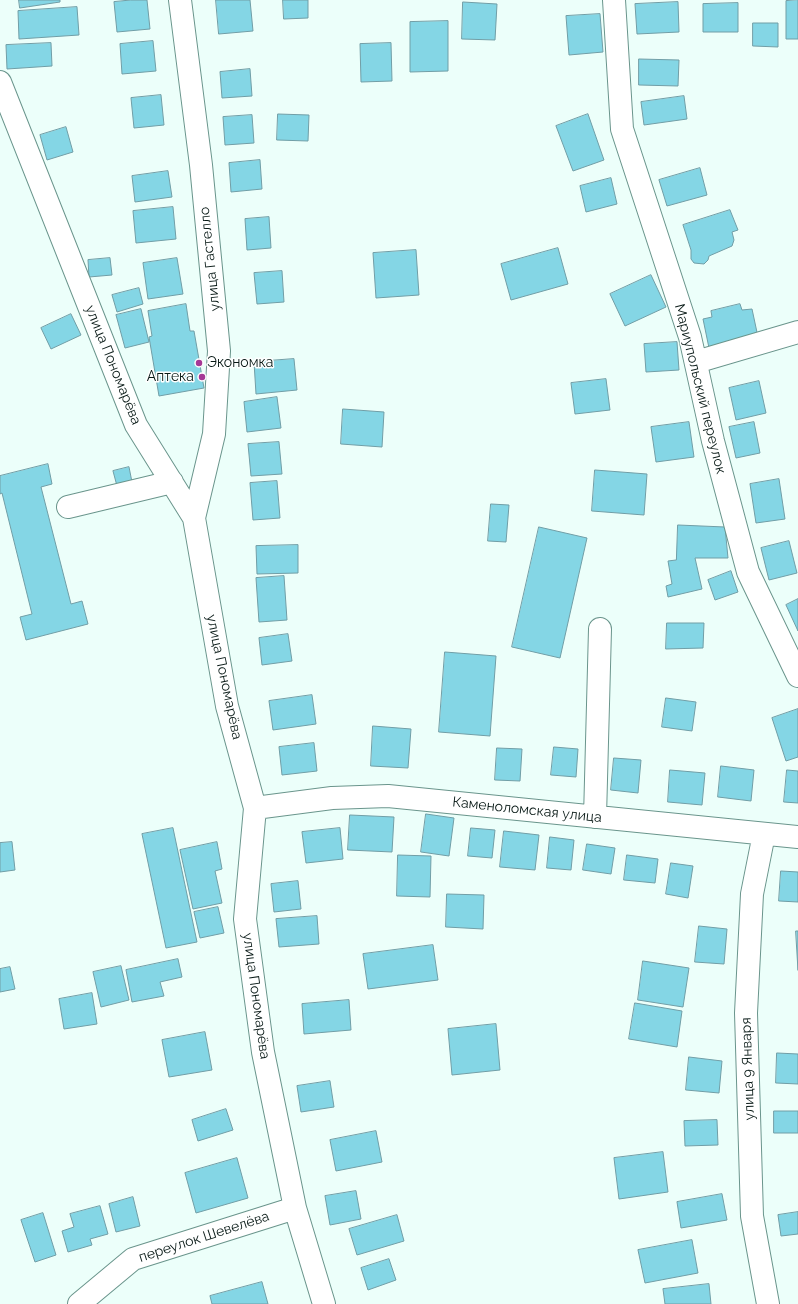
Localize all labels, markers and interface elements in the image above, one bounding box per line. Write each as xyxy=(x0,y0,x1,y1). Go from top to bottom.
street label: улица Гастелло xyxy=(196,206,224,312)
street label: Мариупольский переулок xyxy=(671,302,729,476)
street label: улица Пономарёва xyxy=(81,303,145,427)
place label: Экономка xyxy=(207,355,273,371)
marker: Экономка xyxy=(194,358,204,368)
place label: Аптека xyxy=(147,369,194,385)
marker: Аптека xyxy=(197,372,207,382)
street label: улица Пономарёва xyxy=(203,613,245,741)
street label: Каменоломская улица xyxy=(451,794,603,826)
street label: улица Пономарёва xyxy=(239,932,273,1060)
street label: улица 9 Января xyxy=(738,1017,758,1121)
street label: переулок Шевелёва xyxy=(137,1208,271,1266)

